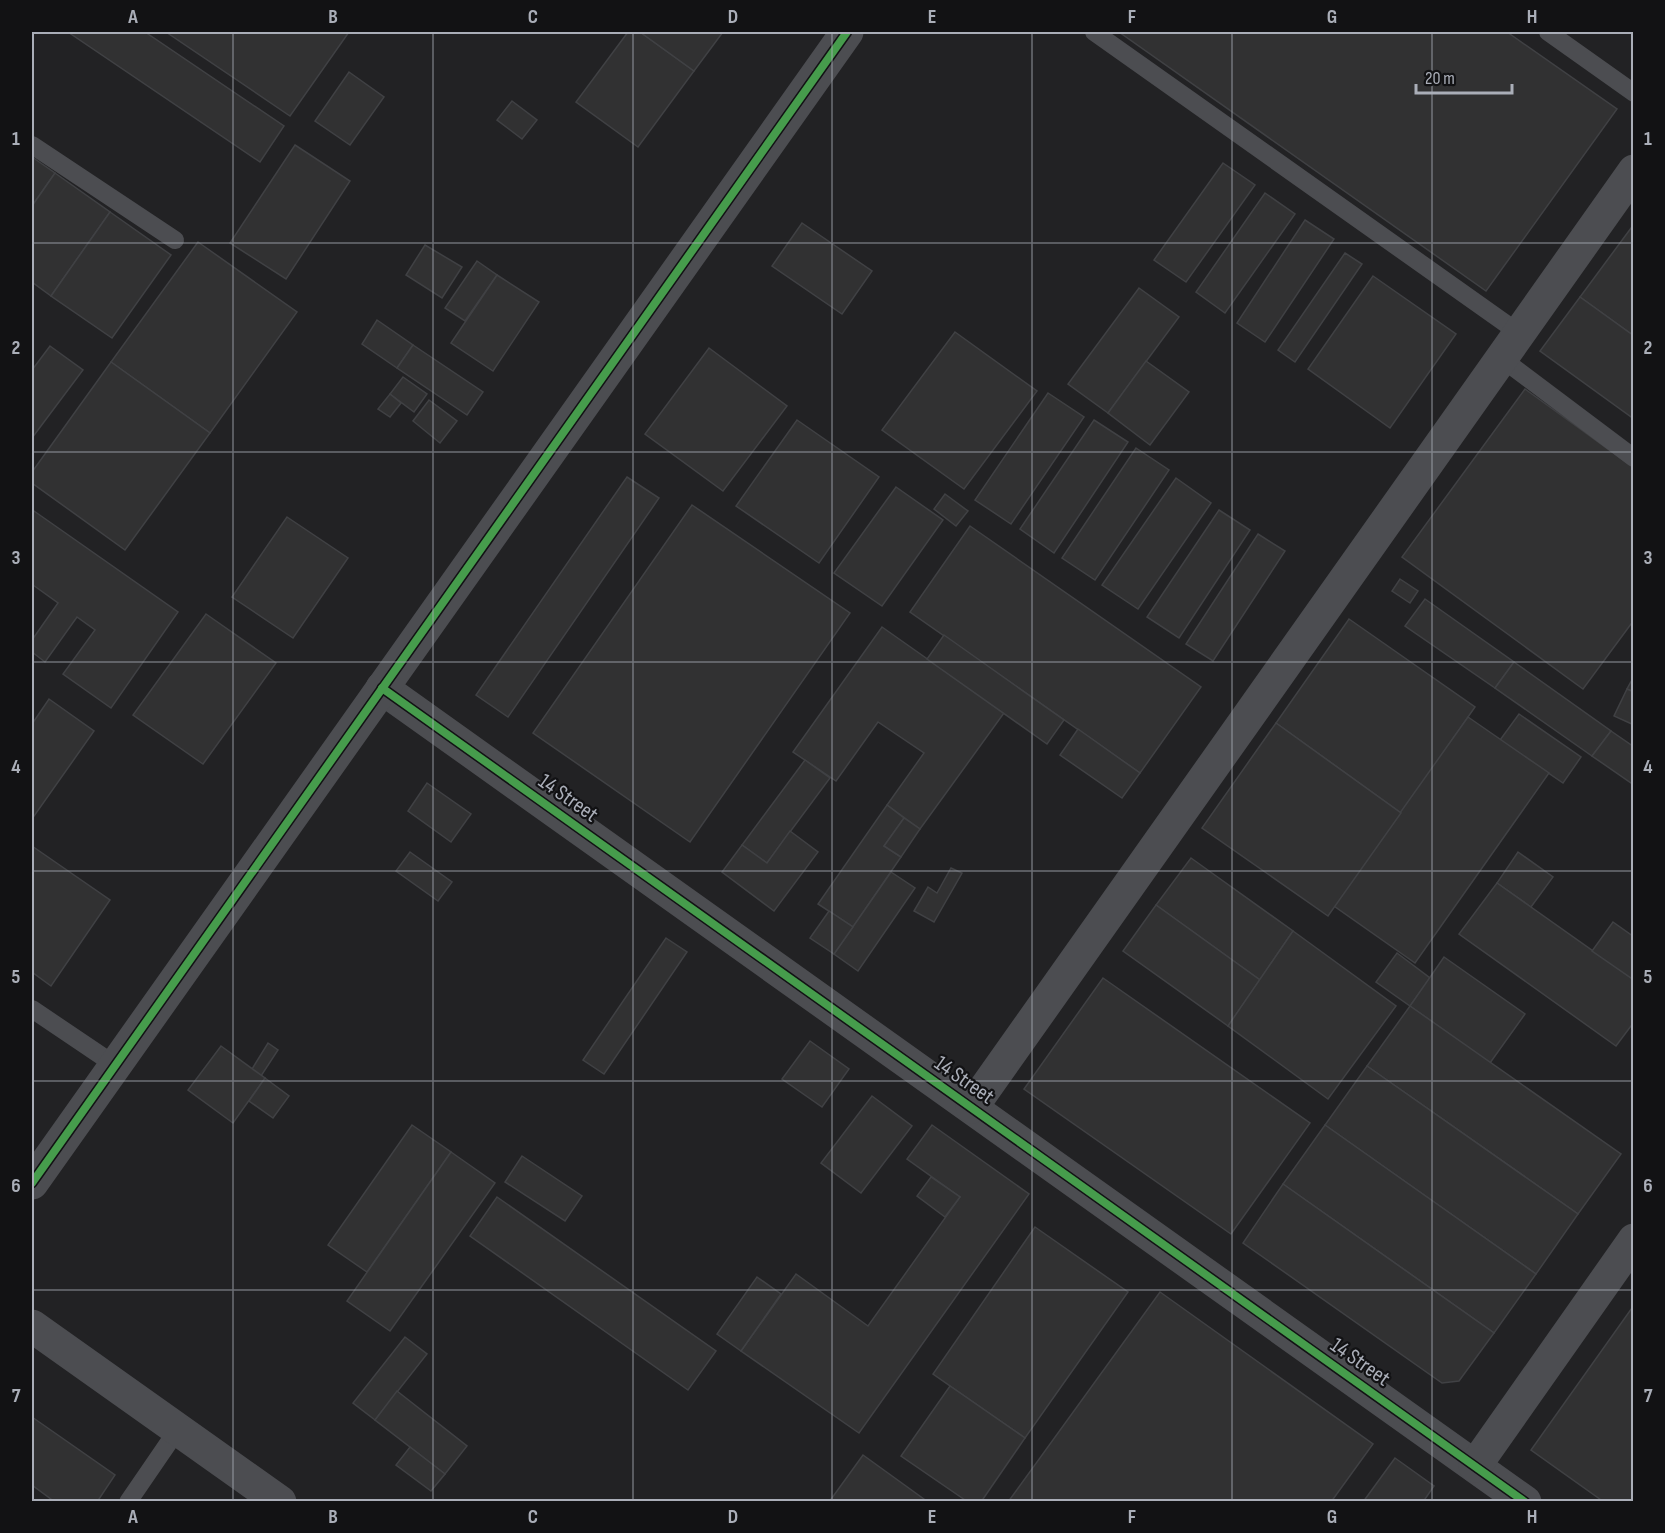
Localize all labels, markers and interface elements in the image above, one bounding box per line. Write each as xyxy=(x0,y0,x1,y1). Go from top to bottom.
text: A xyxy=(127,5,138,29)
text: B xyxy=(328,5,338,29)
text: C xyxy=(528,5,538,29)
text: D xyxy=(728,5,738,29)
text: E xyxy=(928,5,936,29)
text: F xyxy=(1128,5,1136,29)
text: G xyxy=(1327,5,1337,29)
text: H xyxy=(1527,5,1537,29)
scale bar xyxy=(1416,57,1512,95)
text: 20 m xyxy=(1425,68,1455,89)
text: 1 xyxy=(12,127,20,151)
text: 1 xyxy=(1644,127,1652,151)
text: 2 xyxy=(12,336,20,360)
text: 2 xyxy=(1644,336,1652,360)
text: 3 xyxy=(12,546,21,570)
text: 3 xyxy=(1644,546,1653,570)
text: 4 xyxy=(11,755,21,779)
text: 4 xyxy=(1643,755,1653,779)
street label: 14 Street xyxy=(533,768,603,828)
text: 5 xyxy=(12,965,21,989)
text: 5 xyxy=(1644,965,1653,989)
street label: 14 Street xyxy=(929,1050,999,1110)
text: 6 xyxy=(11,1174,21,1198)
text: 6 xyxy=(1643,1174,1653,1198)
street label: 14 Street xyxy=(1325,1332,1395,1392)
text: 7 xyxy=(12,1384,21,1408)
text: 7 xyxy=(1644,1384,1653,1408)
text: A xyxy=(127,1505,138,1529)
text: B xyxy=(328,1505,338,1529)
text: C xyxy=(528,1505,538,1529)
text: D xyxy=(728,1505,738,1529)
text: E xyxy=(928,1505,936,1529)
text: F xyxy=(1128,1505,1136,1529)
text: G xyxy=(1327,1505,1337,1529)
text: H xyxy=(1527,1505,1537,1529)

